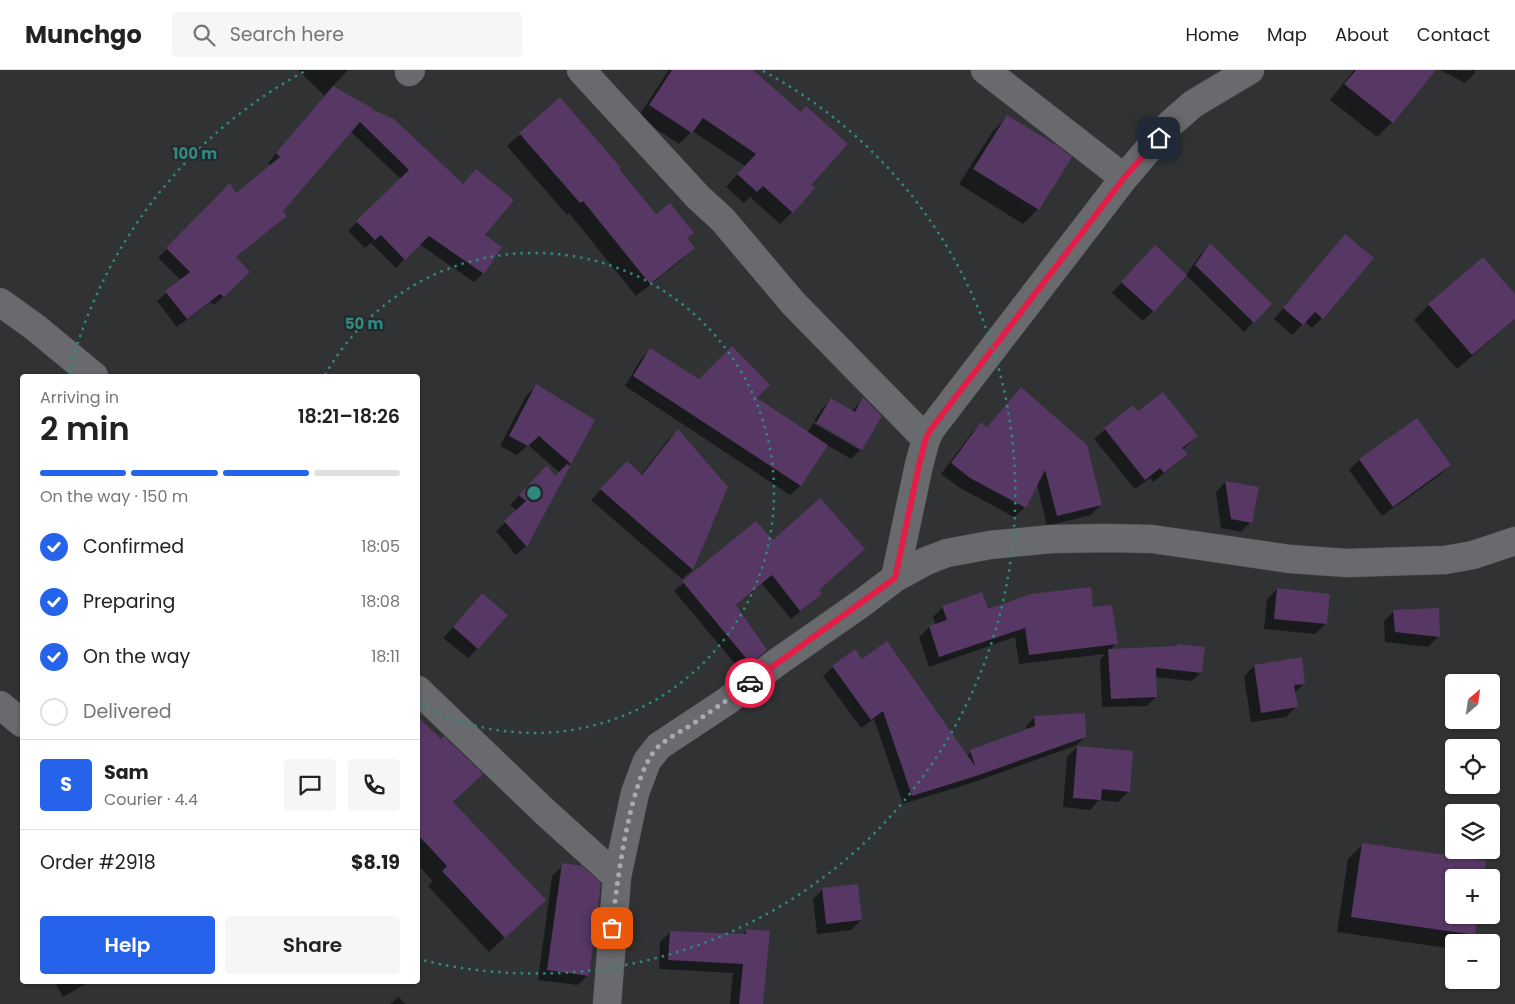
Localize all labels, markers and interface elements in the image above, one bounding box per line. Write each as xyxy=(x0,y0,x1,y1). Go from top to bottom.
search box xyxy=(172,12,522,57)
text: Munchgo xyxy=(25,18,142,51)
icon: search xyxy=(190,21,218,49)
text: Search here xyxy=(230,21,344,48)
text: Home xyxy=(1185,22,1239,47)
text: Map xyxy=(1267,22,1307,47)
text: About xyxy=(1335,22,1389,47)
text: Contact xyxy=(1417,22,1490,47)
pin xyxy=(1138,117,1180,159)
icon: home xyxy=(1145,124,1173,152)
text: 100 m xyxy=(173,143,217,164)
text: 50 m xyxy=(345,313,383,334)
text: Arriving in xyxy=(40,386,119,409)
text: 18:21–18:26 xyxy=(298,403,400,430)
text: 2 min xyxy=(40,406,130,451)
centre of rings xyxy=(525,484,543,502)
text: On the way · 150 m xyxy=(40,485,188,508)
icon: check xyxy=(40,533,68,561)
text: Confirmed xyxy=(83,533,184,560)
text: 18:05 xyxy=(361,535,400,558)
icon: check xyxy=(40,588,68,616)
text: Preparing xyxy=(83,588,175,615)
text: 18:08 xyxy=(361,590,400,613)
icon: check xyxy=(40,643,68,671)
text: On the way xyxy=(83,643,190,670)
text: 18:11 xyxy=(371,645,400,668)
courier xyxy=(725,658,775,708)
icon: car xyxy=(736,669,764,697)
north arrow xyxy=(1445,674,1500,729)
map controls xyxy=(1445,674,1500,989)
text: Delivered xyxy=(83,698,172,725)
button: locate xyxy=(1445,739,1500,794)
text: Sam xyxy=(104,759,149,786)
button: chat xyxy=(284,759,336,811)
button: phone xyxy=(348,759,400,811)
text: S xyxy=(60,771,72,798)
text: Courier · 4.4 xyxy=(104,788,198,811)
button: layers xyxy=(1445,804,1500,859)
text: Order #2918 xyxy=(40,849,156,876)
text: $8.19 xyxy=(351,849,400,876)
button: + xyxy=(1445,869,1500,924)
pin xyxy=(591,907,633,949)
icon: bag xyxy=(598,914,626,942)
button: Help xyxy=(40,916,215,974)
button: Share xyxy=(225,916,400,974)
button: − xyxy=(1445,934,1500,989)

